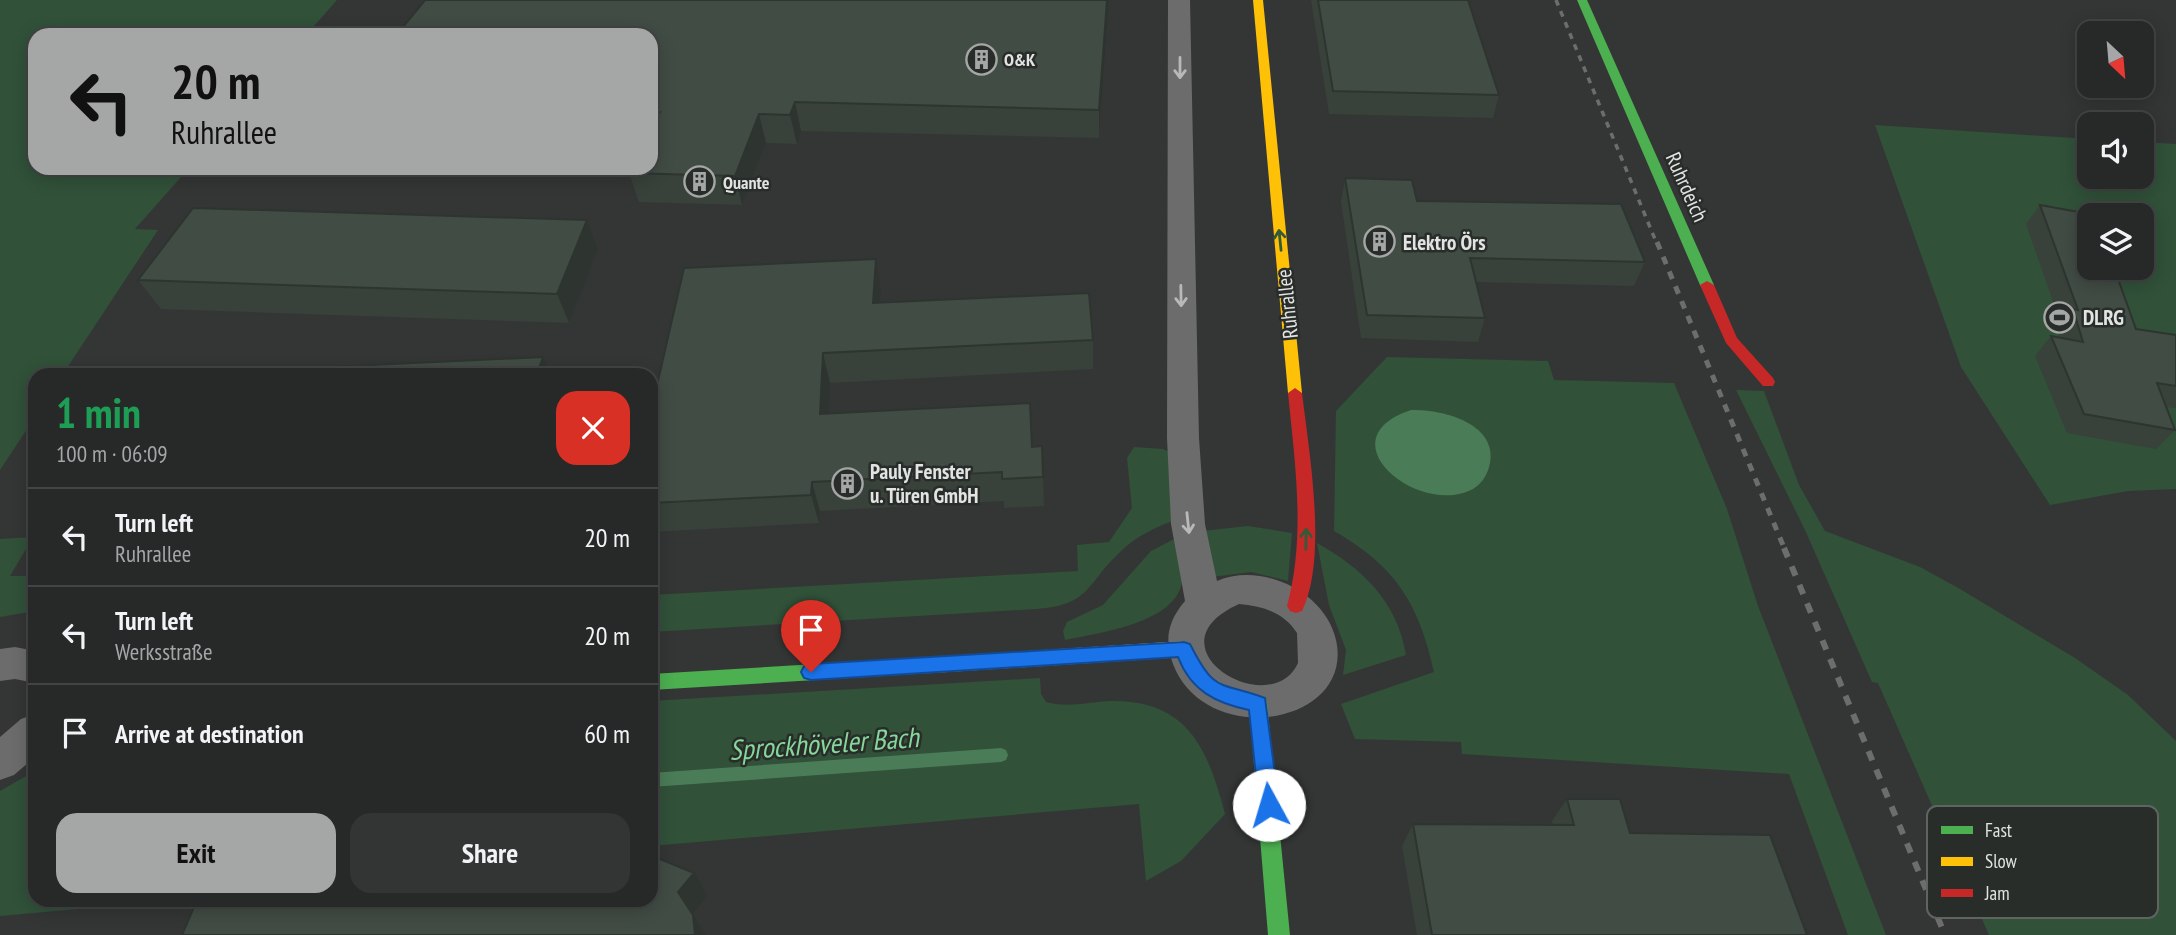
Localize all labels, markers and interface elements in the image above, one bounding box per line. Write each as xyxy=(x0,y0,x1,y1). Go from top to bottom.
north arrow xyxy=(2077,21,2154,98)
map controls xyxy=(2077,21,2154,280)
building icon: O&K xyxy=(964,42,998,76)
place label: O&K xyxy=(1004,48,1036,71)
text: 20 m xyxy=(171,49,260,113)
icon: left xyxy=(56,56,147,147)
one-way arrow xyxy=(1173,56,1187,79)
text: Ruhrallee xyxy=(171,111,277,153)
button: sound xyxy=(2077,112,2154,189)
street label: Ruhrdeich xyxy=(1660,148,1714,226)
building icon: Quante xyxy=(683,165,717,199)
place label: Quante xyxy=(723,171,770,194)
button: layers xyxy=(2077,203,2154,280)
building icon: Elektro Örs xyxy=(1363,225,1397,259)
one-way arrow xyxy=(1273,229,1286,251)
place label: Elektro Örs xyxy=(1403,229,1486,256)
street label: Ruhrallee xyxy=(1270,268,1304,340)
one-way arrow xyxy=(1175,284,1188,307)
sports icon: DLRG xyxy=(2043,300,2077,334)
place label: DLRG xyxy=(2083,304,2124,331)
text: 1 min xyxy=(56,385,141,440)
button: close xyxy=(556,391,630,465)
text: 100 m · 06:09 xyxy=(56,439,168,468)
place label: Pauly Fenster u. Türen GmbH xyxy=(870,458,978,509)
building icon: Pauly Fenster u. Türen GmbH xyxy=(830,466,864,500)
text: Turn left xyxy=(115,506,193,539)
one-way arrow xyxy=(1182,511,1195,534)
icon: left xyxy=(56,518,94,556)
text: 20 m xyxy=(584,521,630,554)
one-way arrow xyxy=(1299,528,1312,551)
text: Ruhrallee xyxy=(115,539,191,568)
pin xyxy=(781,600,841,672)
text: Turn left xyxy=(115,604,193,637)
icon: arrive xyxy=(792,611,830,649)
icon: left xyxy=(56,616,94,654)
text: 20 m xyxy=(584,619,630,652)
text: Werksstraße xyxy=(115,637,212,666)
icon: arrive xyxy=(56,714,94,752)
text: Arrive at destination xyxy=(115,717,304,750)
text: 60 m xyxy=(584,717,630,750)
water label: Sprockhöveler Bach xyxy=(728,718,922,768)
position arrow xyxy=(1232,768,1306,842)
legend xyxy=(1927,806,2158,918)
button: Exit xyxy=(56,813,336,893)
button: Share xyxy=(350,813,630,893)
text: Fast xyxy=(1985,818,2013,842)
text: Slow xyxy=(1985,849,2018,873)
text: Jam xyxy=(1984,881,2010,905)

